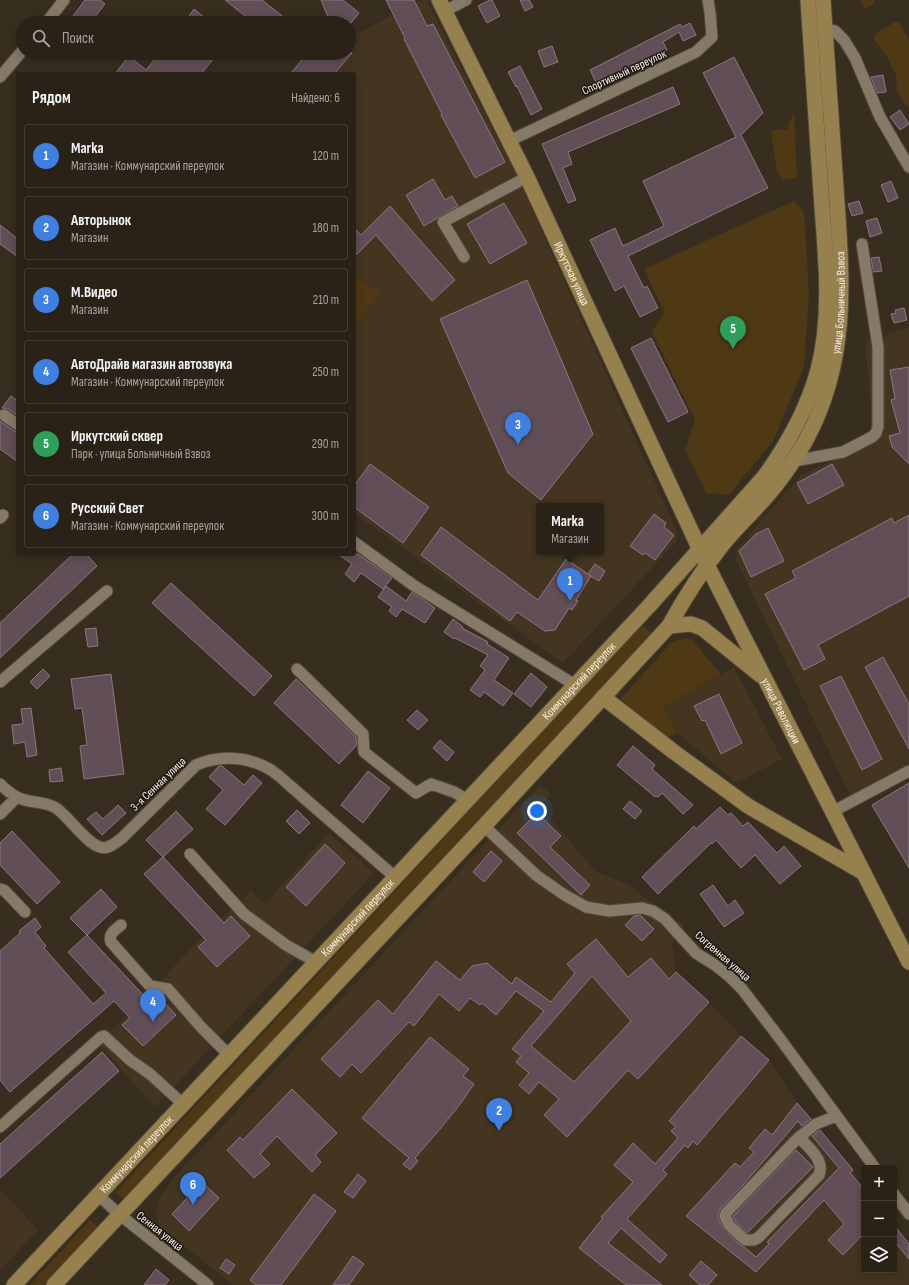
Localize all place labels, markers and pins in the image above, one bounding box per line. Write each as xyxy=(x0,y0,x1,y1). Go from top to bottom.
pin: 5 xyxy=(720,316,746,349)
pin: 3 xyxy=(505,412,531,445)
pin: 1 xyxy=(557,568,583,601)
pin: 4 xyxy=(140,989,166,1022)
pin: 2 xyxy=(486,1098,512,1131)
pin: 6 xyxy=(180,1172,206,1205)

